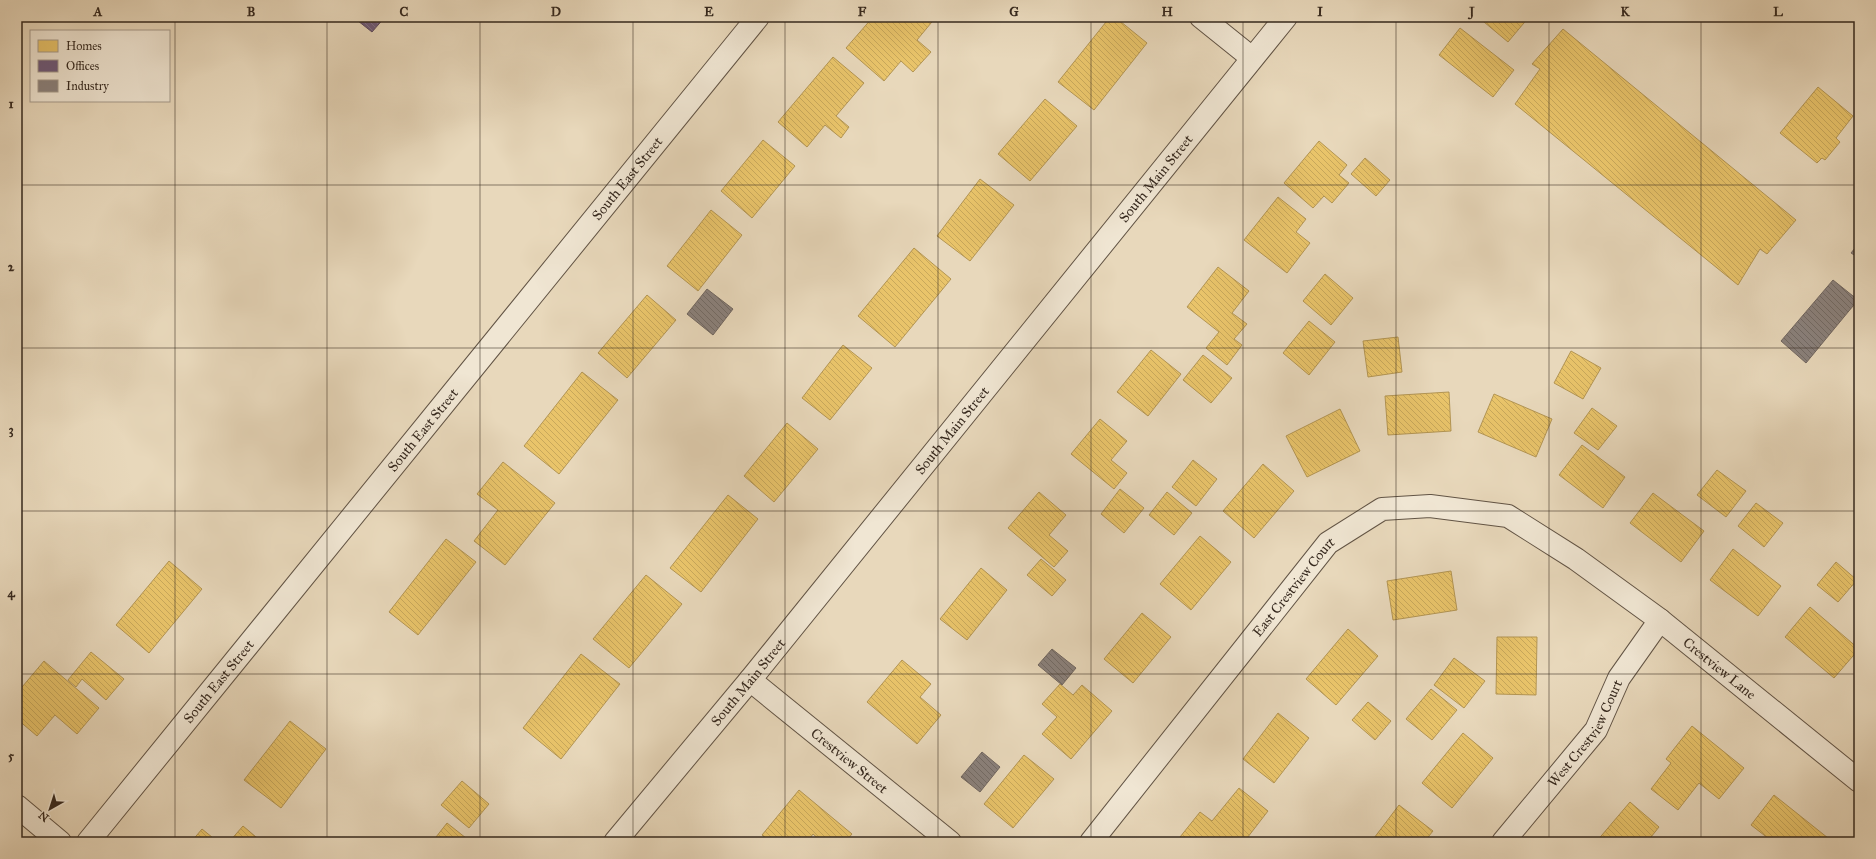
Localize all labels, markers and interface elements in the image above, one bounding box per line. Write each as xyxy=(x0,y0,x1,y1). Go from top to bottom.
text: A xyxy=(93,4,103,20)
text: B xyxy=(247,4,256,20)
text: C xyxy=(400,4,409,20)
text: D xyxy=(551,4,561,20)
text: E xyxy=(704,4,714,20)
text: F xyxy=(858,4,867,20)
text: G xyxy=(1009,4,1019,20)
text: H xyxy=(1161,4,1173,20)
text: I xyxy=(1317,4,1323,20)
text: J xyxy=(1467,4,1475,20)
text: K xyxy=(1620,4,1630,20)
text: L xyxy=(1773,4,1783,20)
legend xyxy=(30,30,170,102)
text: Homes xyxy=(66,39,102,53)
text: Offices xyxy=(66,59,99,73)
text: Industry xyxy=(66,79,109,93)
text: 1 xyxy=(8,96,14,112)
street label: South Main Street xyxy=(1115,131,1197,226)
street label: South East Street xyxy=(589,134,666,224)
text: 2 xyxy=(8,259,15,275)
street label: South Main Street xyxy=(912,383,993,478)
street label: South East Street xyxy=(384,385,462,475)
text: 3 xyxy=(8,422,14,438)
street label: East Crestview Court xyxy=(1249,533,1338,640)
text: 4 xyxy=(7,585,15,601)
street label: Crestview Lane xyxy=(1679,634,1759,703)
street label: South Main Street xyxy=(707,635,789,730)
street label: South East Street xyxy=(180,637,258,727)
street label: West Crestview Court xyxy=(1544,677,1626,791)
street label: Crestview Street xyxy=(807,725,891,797)
text: 5 xyxy=(8,748,15,764)
north arrow xyxy=(30,789,70,829)
text: N xyxy=(36,808,52,824)

